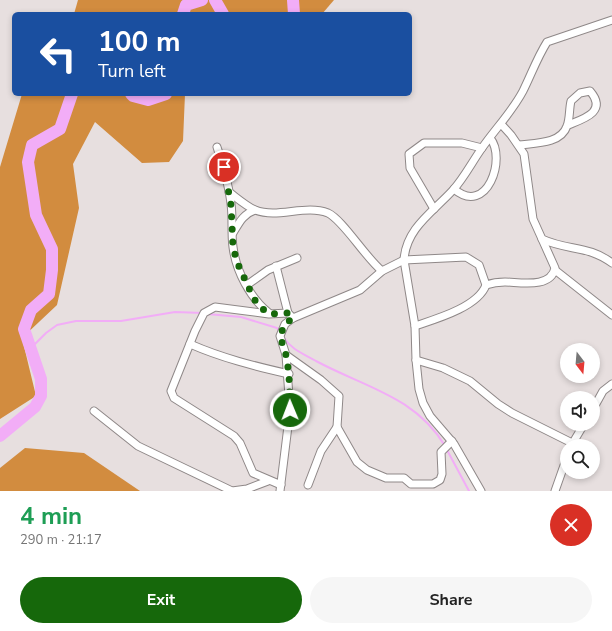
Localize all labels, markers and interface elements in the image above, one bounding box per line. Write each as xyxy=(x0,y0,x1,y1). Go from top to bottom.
text: 100 m xyxy=(98,23,181,61)
icon: left xyxy=(32,28,84,80)
text: Turn left xyxy=(98,59,166,83)
pin xyxy=(207,150,241,184)
icon: arrive xyxy=(213,156,235,178)
north arrow xyxy=(560,343,600,383)
map controls xyxy=(560,343,600,479)
position arrow xyxy=(269,389,311,431)
button: sound xyxy=(560,391,600,431)
button: search xyxy=(560,439,600,479)
text: 4 min xyxy=(20,500,82,532)
button: close xyxy=(550,504,592,546)
text: 290 m · 21:17 xyxy=(20,531,102,549)
button: Exit xyxy=(20,577,302,623)
button: Share xyxy=(310,577,592,623)

